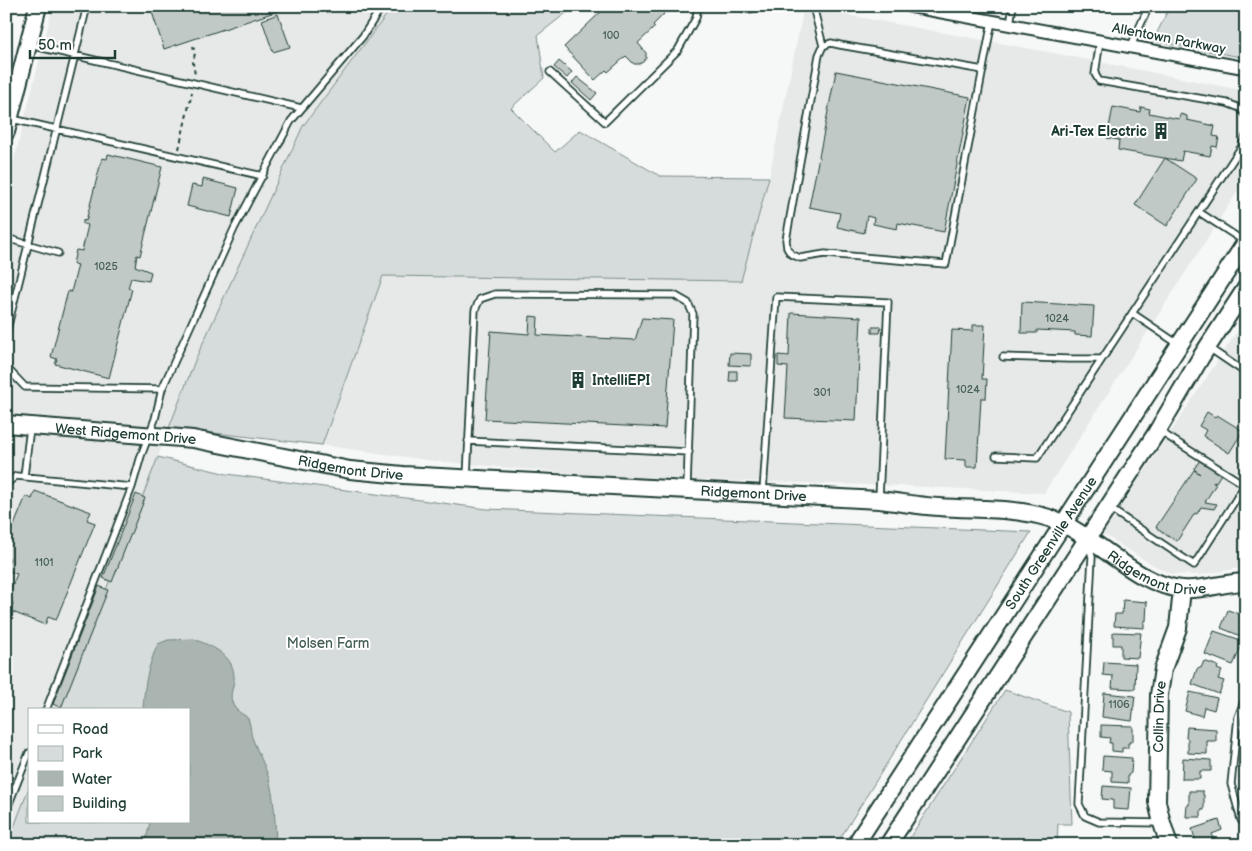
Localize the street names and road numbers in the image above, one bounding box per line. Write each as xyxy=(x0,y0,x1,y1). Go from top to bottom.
street label: Allentown Parkway xyxy=(1111,19,1228,58)
street label: West Ridgemont Drive xyxy=(54,420,197,448)
street label: Ridgemont Drive xyxy=(297,452,404,484)
street label: South Greenville Avenue xyxy=(1002,474,1101,613)
street label: Ridgemont Drive xyxy=(700,483,807,505)
street label: Ridgemont Drive xyxy=(1104,547,1207,598)
street label: Collin Drive xyxy=(1150,680,1170,753)

